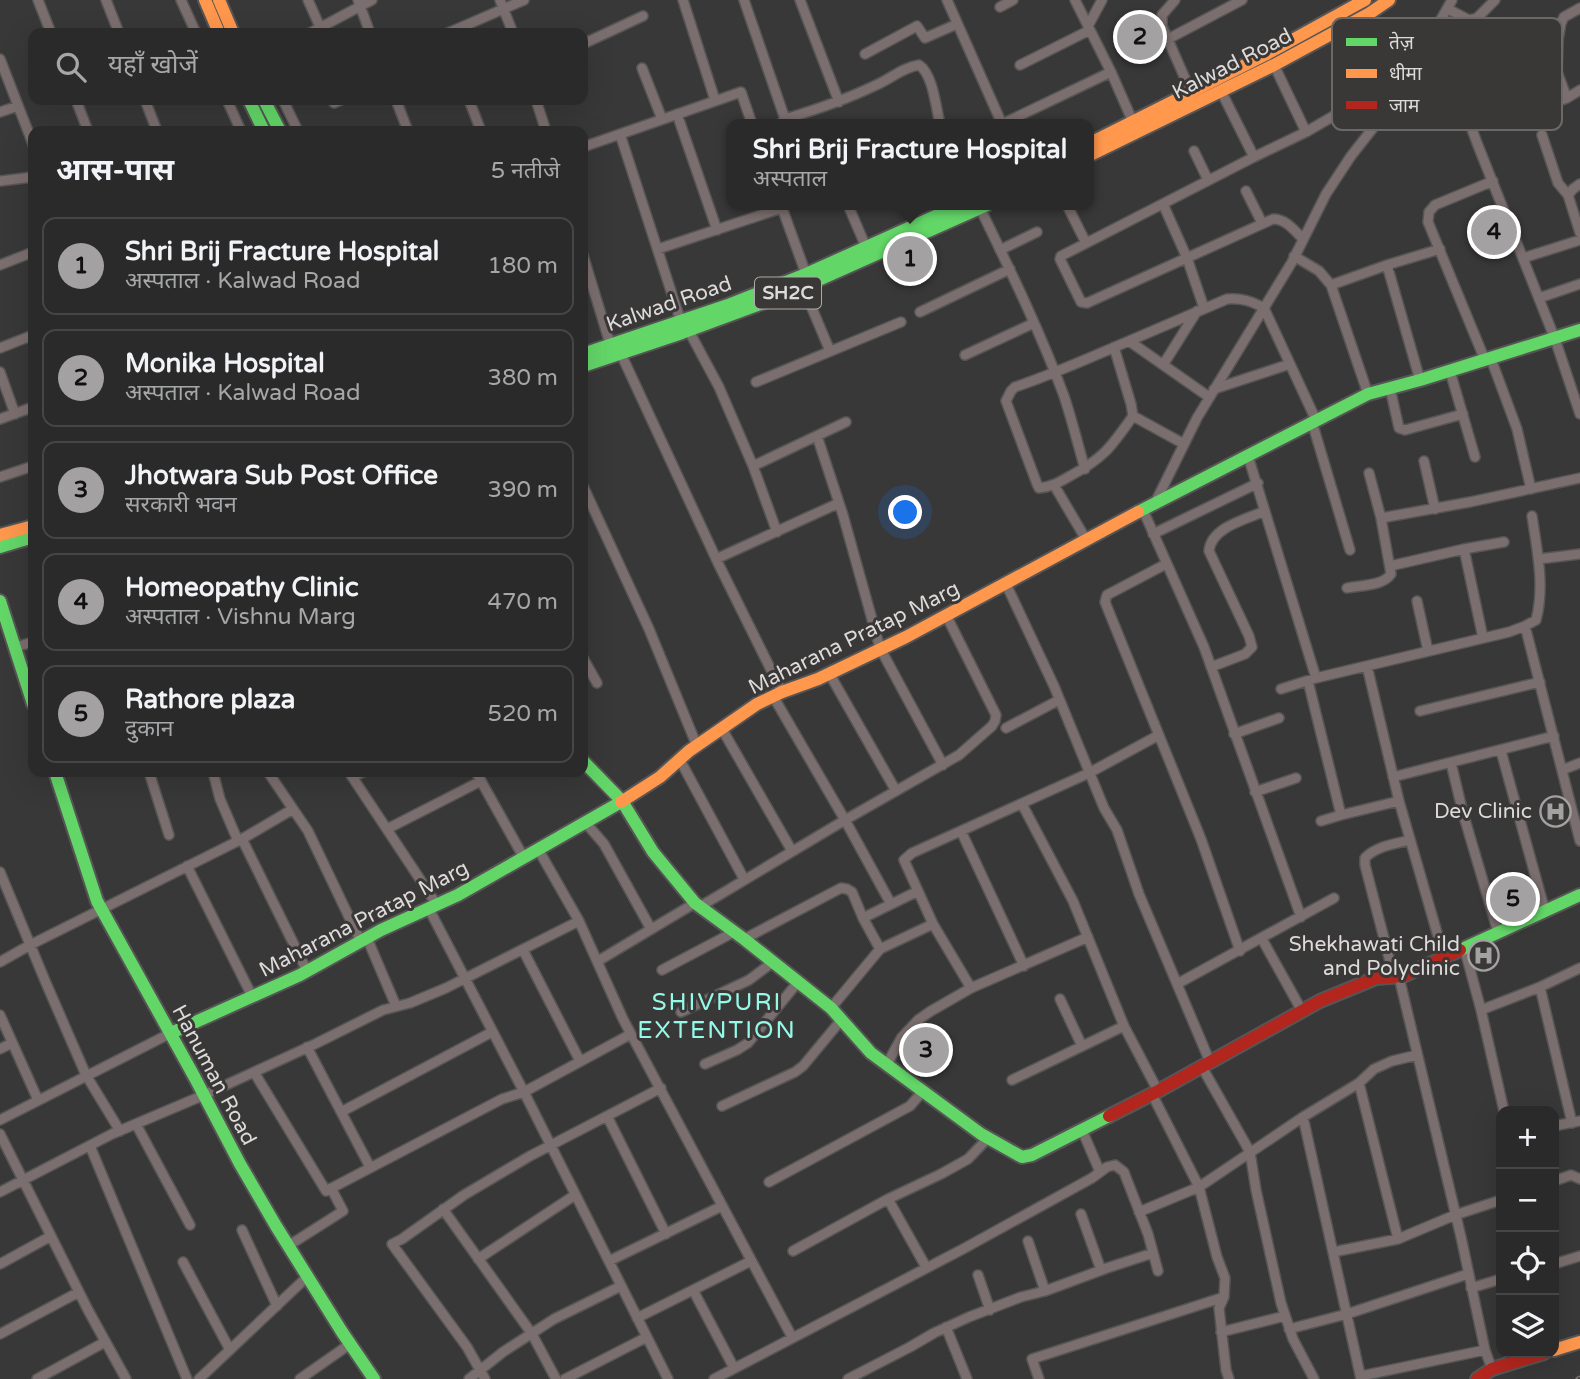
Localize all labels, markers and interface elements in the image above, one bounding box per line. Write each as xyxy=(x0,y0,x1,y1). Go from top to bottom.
pin: 2 xyxy=(1117,11,1163,63)
legend xyxy=(1332,18,1562,130)
street label: Kalwad Road xyxy=(1168,23,1296,105)
search box xyxy=(28,28,588,105)
text: तेज़ xyxy=(1389,31,1415,54)
icon: search xyxy=(52,48,90,86)
text: यहाँ खोजें xyxy=(108,49,198,80)
text: धीमा xyxy=(1389,63,1423,85)
text: जाम xyxy=(1389,95,1420,117)
popup xyxy=(726,119,1094,210)
text: Shri Brij Fracture Hospital xyxy=(753,134,1067,165)
text: आस-पास xyxy=(56,152,174,189)
text: 5 नतीजे xyxy=(491,157,560,185)
text: अस्पताल xyxy=(753,165,827,193)
pin: 4 xyxy=(1471,206,1517,258)
pin: 1 xyxy=(887,233,933,285)
text: Shri Brij Fracture Hospital xyxy=(125,236,439,267)
text: 1 xyxy=(74,252,88,280)
text: 180 m xyxy=(488,252,558,280)
text: अस्पताल · Kalwad Road xyxy=(125,267,361,295)
street label: Kalwad Road xyxy=(603,271,735,337)
road number: SH2C xyxy=(755,278,821,308)
text: Monika Hospital xyxy=(125,348,325,379)
text: 2 xyxy=(74,364,88,392)
text: 380 m xyxy=(488,364,558,392)
text: अस्पताल · Kalwad Road xyxy=(125,379,361,407)
text: Jhotwara Sub Post Office xyxy=(125,460,438,491)
text: 3 xyxy=(74,476,88,504)
text: 390 m xyxy=(488,476,558,504)
text: सरकारी भवन xyxy=(125,491,237,519)
your location xyxy=(888,495,922,529)
text: Homeopathy Clinic xyxy=(125,572,359,603)
street label: Maharana Pratap Marg xyxy=(744,576,964,700)
text: 4 xyxy=(74,588,88,616)
text: 470 m xyxy=(488,588,558,616)
text: अस्पताल · Vishnu Marg xyxy=(125,603,356,631)
text: Rathore plaza xyxy=(125,684,295,715)
text: 5 xyxy=(74,700,88,728)
text: 520 m xyxy=(488,700,558,728)
text: दुकान xyxy=(125,715,174,743)
hospital icon: Dev Clinic xyxy=(1538,794,1572,828)
place label: Dev Clinic xyxy=(1434,799,1532,824)
street label: Maharana Pratap Marg xyxy=(255,855,473,983)
pin: 5 xyxy=(1490,873,1536,925)
place label: Shekhawati Child and Polyclinic xyxy=(1289,932,1460,981)
hospital icon: Shekhawati Child and Polyclinic xyxy=(1466,939,1500,973)
district label: SHIVPURI EXTENTION xyxy=(637,988,797,1045)
street label: Hanuman Road xyxy=(167,1001,261,1149)
pin: 3 xyxy=(903,1024,949,1076)
map controls xyxy=(1496,1106,1559,1358)
button: + xyxy=(1496,1106,1559,1169)
button: − xyxy=(1496,1169,1559,1232)
button: locate xyxy=(1496,1232,1559,1295)
button: layers xyxy=(1496,1295,1559,1358)

